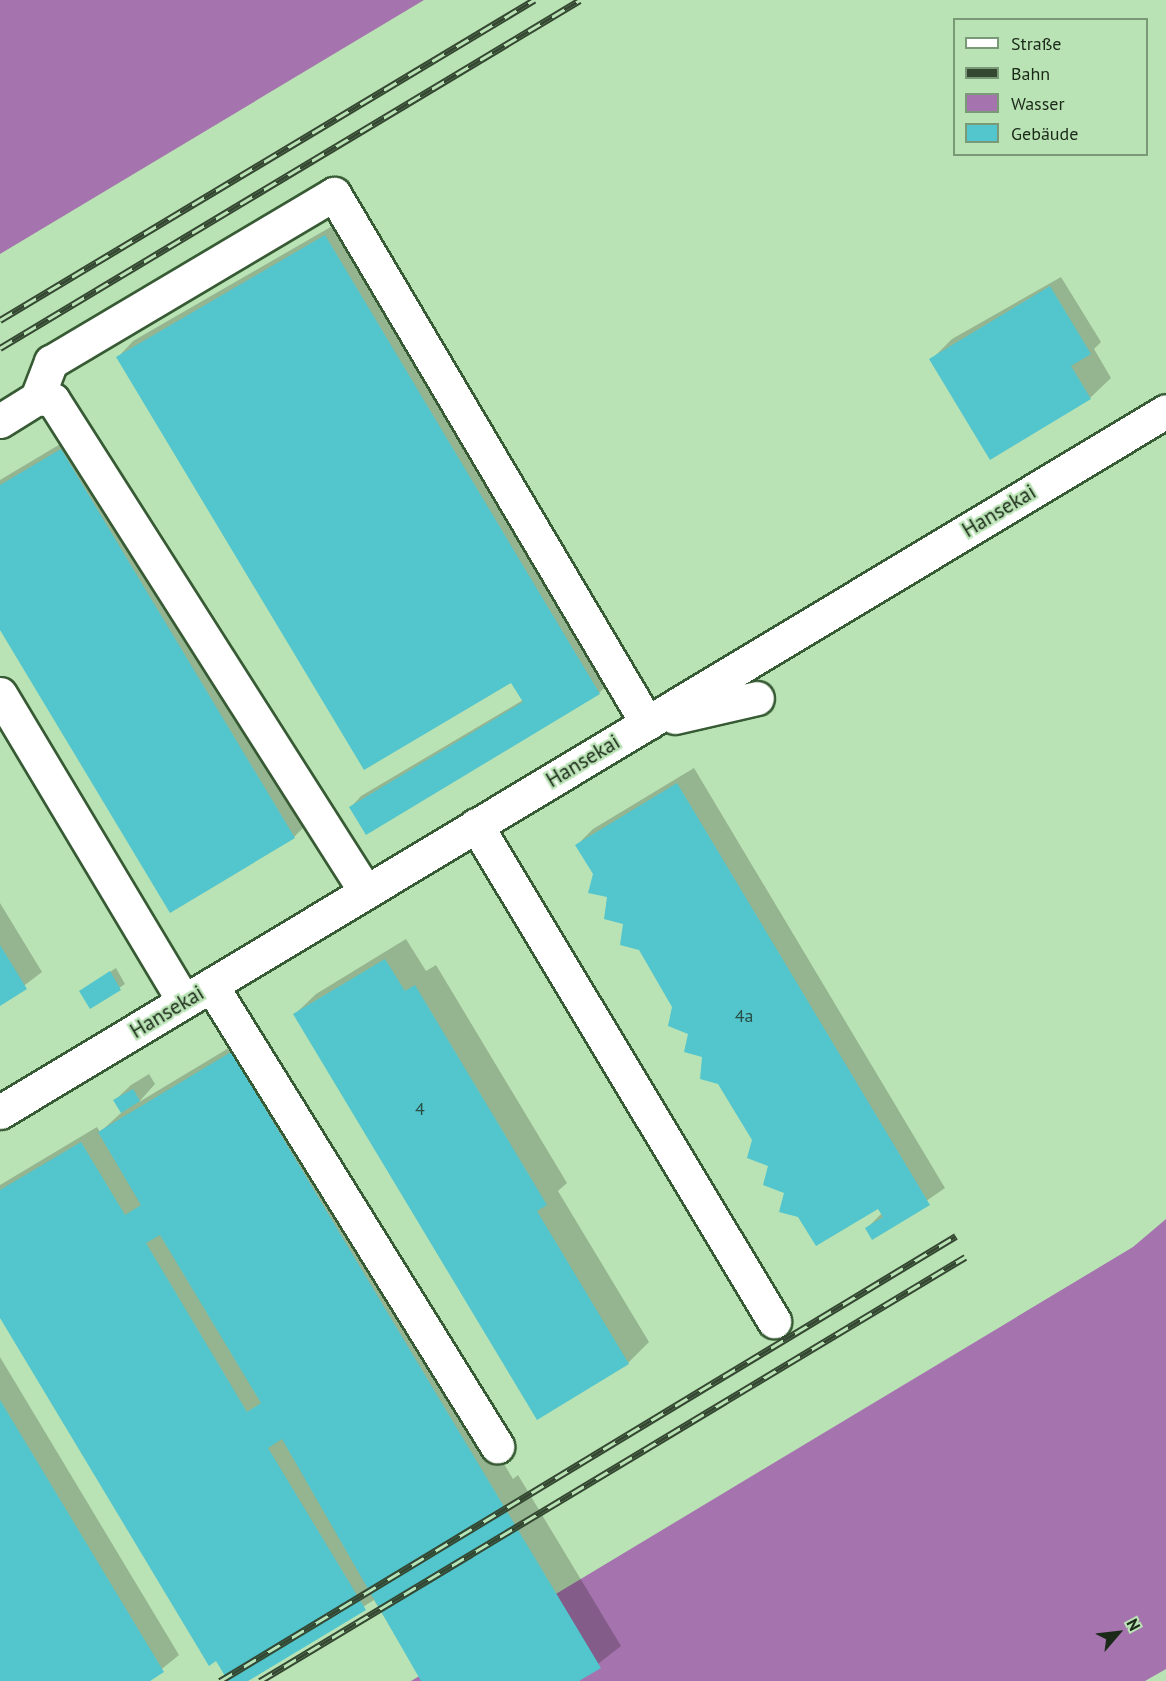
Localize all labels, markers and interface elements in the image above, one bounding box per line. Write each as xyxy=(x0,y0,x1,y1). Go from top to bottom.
legend xyxy=(953,18,1148,156)
text: Straße xyxy=(1011,32,1062,55)
text: Bahn xyxy=(1011,62,1050,85)
text: Wasser xyxy=(1011,92,1065,115)
text: Gebäude xyxy=(1011,122,1078,145)
street label: Hansekai xyxy=(958,479,1040,543)
street label: Hansekai xyxy=(542,729,624,793)
street label: Hansekai xyxy=(126,980,208,1044)
house number: 4a xyxy=(735,1005,753,1027)
house number: 4 xyxy=(415,1098,425,1120)
north arrow xyxy=(1088,1603,1148,1663)
text: N xyxy=(1123,1615,1145,1634)

